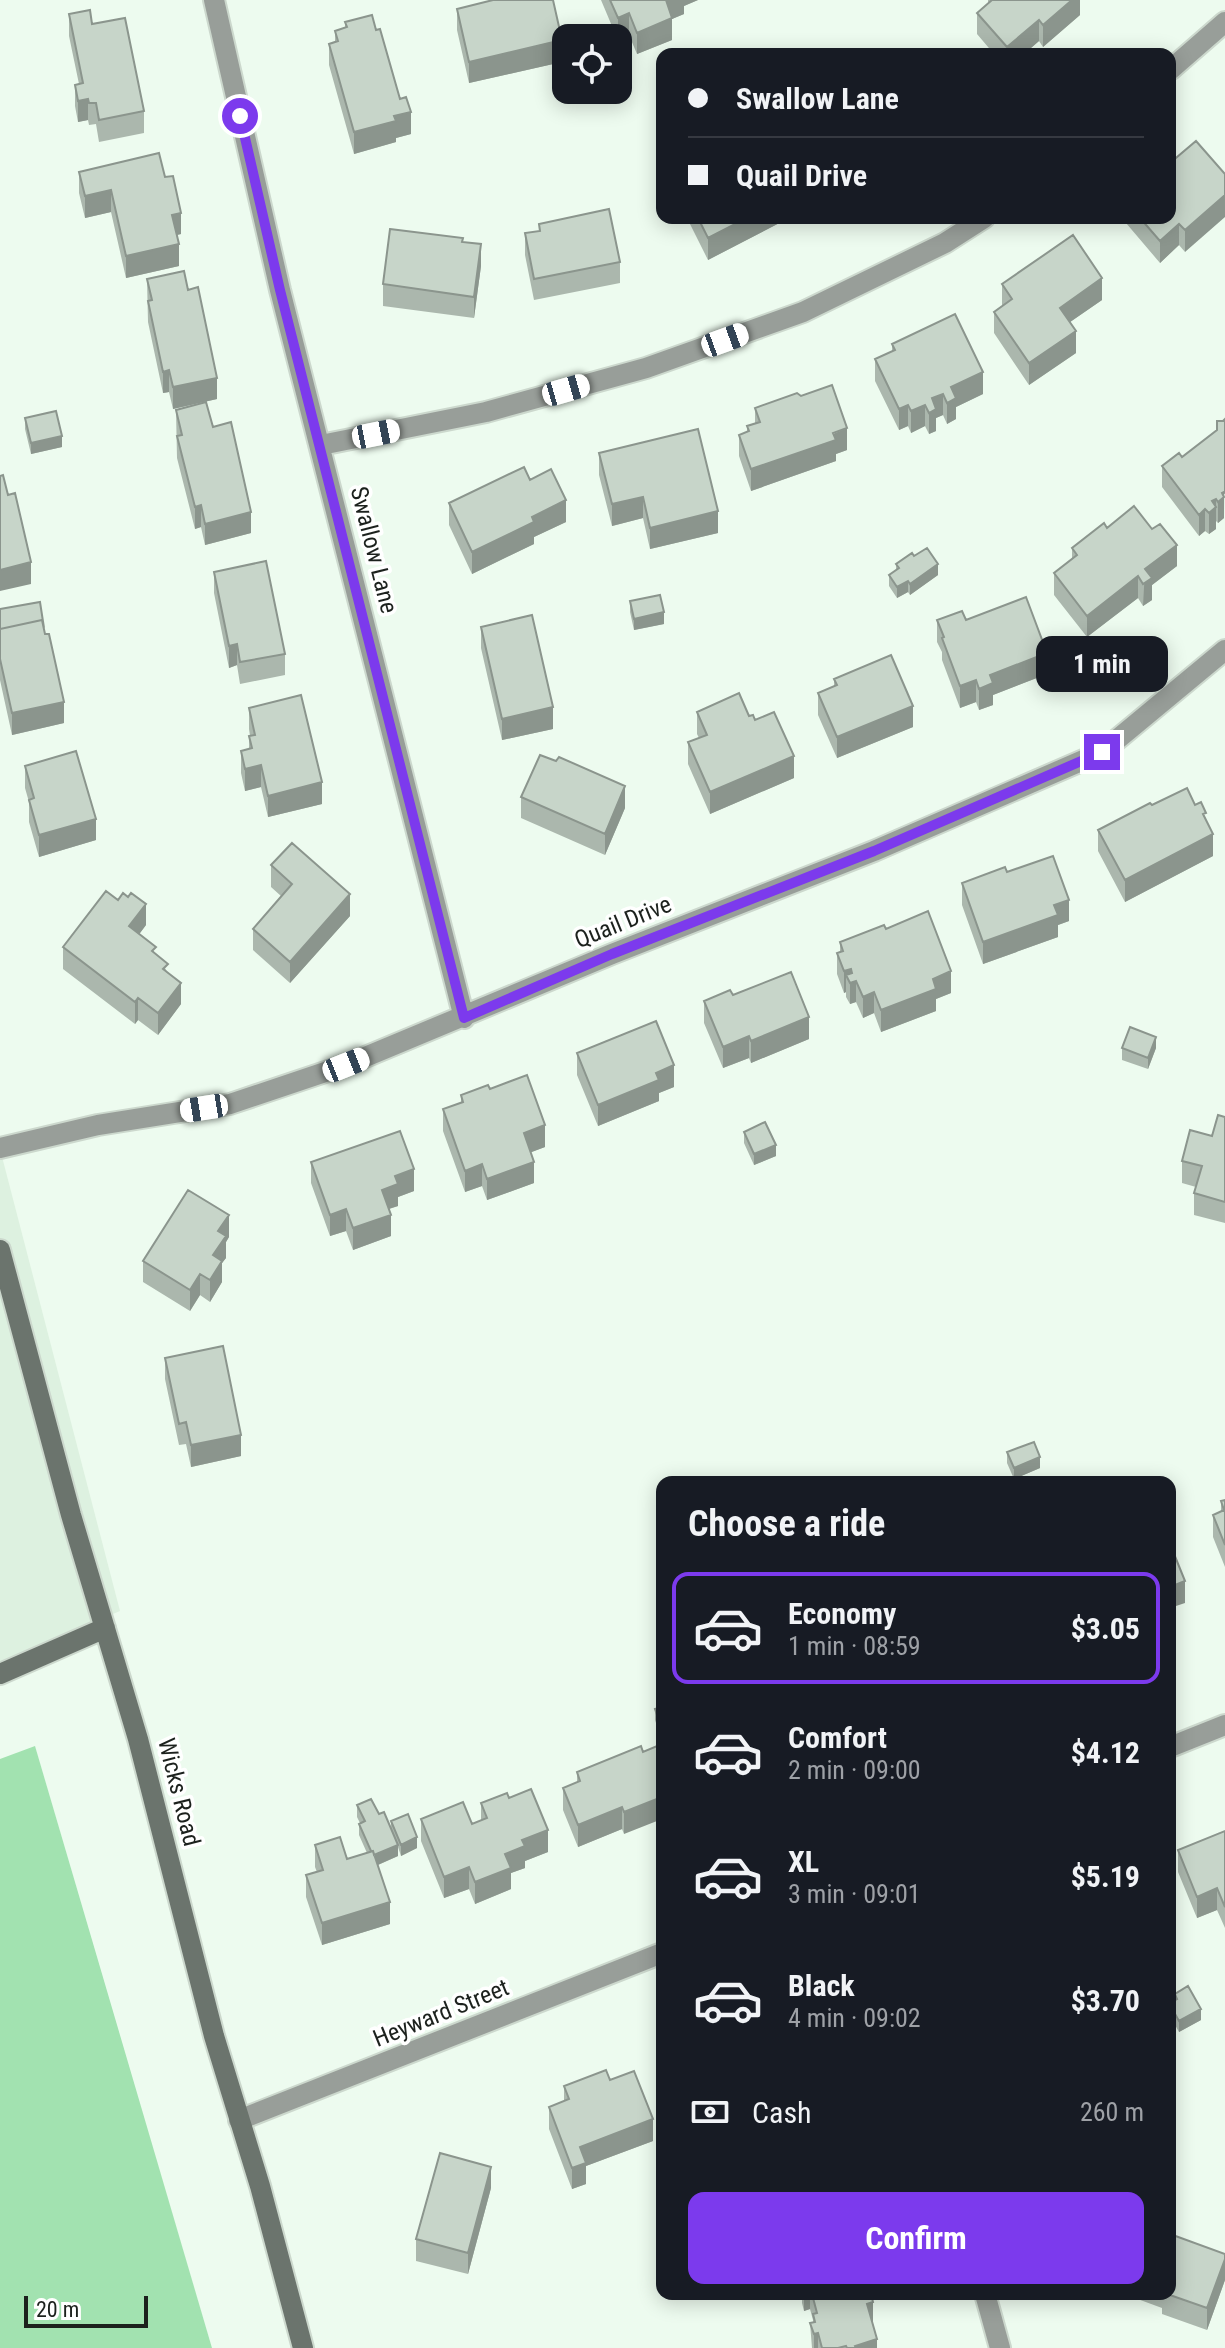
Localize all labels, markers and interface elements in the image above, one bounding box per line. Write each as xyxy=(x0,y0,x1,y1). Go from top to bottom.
map controls xyxy=(552,24,632,104)
button: locate xyxy=(552,24,632,104)
text: Swallow Lane xyxy=(736,81,899,116)
route start xyxy=(222,98,258,134)
text: Quail Drive xyxy=(736,158,867,193)
car xyxy=(698,321,752,359)
car xyxy=(540,372,592,408)
car xyxy=(350,418,402,450)
street label: Swallow Lane xyxy=(345,484,403,616)
callout: 1 min xyxy=(1036,636,1168,692)
text: 1 min xyxy=(1073,649,1131,679)
route end xyxy=(1084,734,1120,770)
street label: Quail Drive xyxy=(570,890,676,954)
car xyxy=(319,1045,373,1085)
car xyxy=(178,1092,230,1124)
text: Choose a ride xyxy=(688,1503,885,1545)
icon: car xyxy=(692,1592,764,1664)
text: Economy xyxy=(788,1596,896,1631)
text: $3.05 xyxy=(1071,1611,1140,1646)
text: 1 min · 08:59 xyxy=(788,1631,921,1661)
icon: car xyxy=(692,1716,764,1788)
text: Comfort xyxy=(788,1720,887,1755)
street label: Wicks Road xyxy=(152,1735,206,1849)
text: $4.12 xyxy=(1071,1735,1140,1770)
text: 2 min · 09:00 xyxy=(788,1755,921,1785)
icon: car xyxy=(692,1840,764,1912)
text: XL xyxy=(788,1844,819,1879)
text: $5.19 xyxy=(1071,1859,1140,1894)
text: 3 min · 09:01 xyxy=(788,1879,921,1909)
icon: car xyxy=(692,1964,764,2036)
text: Black xyxy=(788,1968,855,2003)
street label: Heyward Street xyxy=(369,1973,513,2053)
text: $3.70 xyxy=(1071,1983,1140,2018)
text: 4 min · 09:02 xyxy=(788,2003,921,2033)
icon: cash xyxy=(688,2090,732,2134)
text: Cash xyxy=(752,2095,812,2130)
text: 260 m xyxy=(1080,2097,1144,2127)
button: Confirm xyxy=(688,2192,1144,2284)
scale bar xyxy=(24,2292,148,2328)
text: 20 m xyxy=(36,2297,79,2322)

